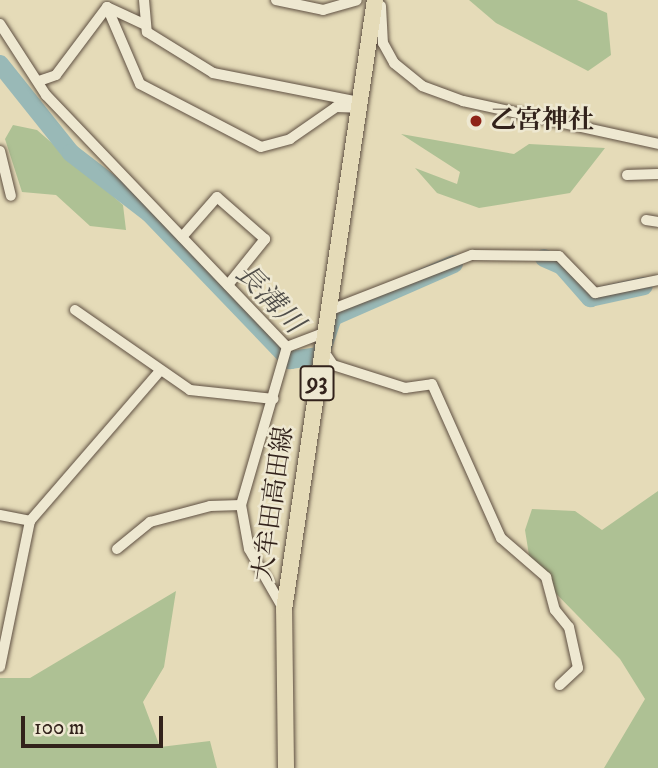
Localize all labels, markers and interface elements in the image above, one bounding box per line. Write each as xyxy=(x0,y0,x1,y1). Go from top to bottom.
place label: 乙宮神社 xyxy=(490,105,594,137)
marker: 乙宮神社 xyxy=(468,113,484,129)
water label: 長溝川 xyxy=(228,257,310,341)
road number: 93 xyxy=(300,362,334,404)
street label: 大牟田高田線 xyxy=(248,425,300,583)
scale bar xyxy=(24,702,166,746)
text: 100 m xyxy=(34,715,85,741)

